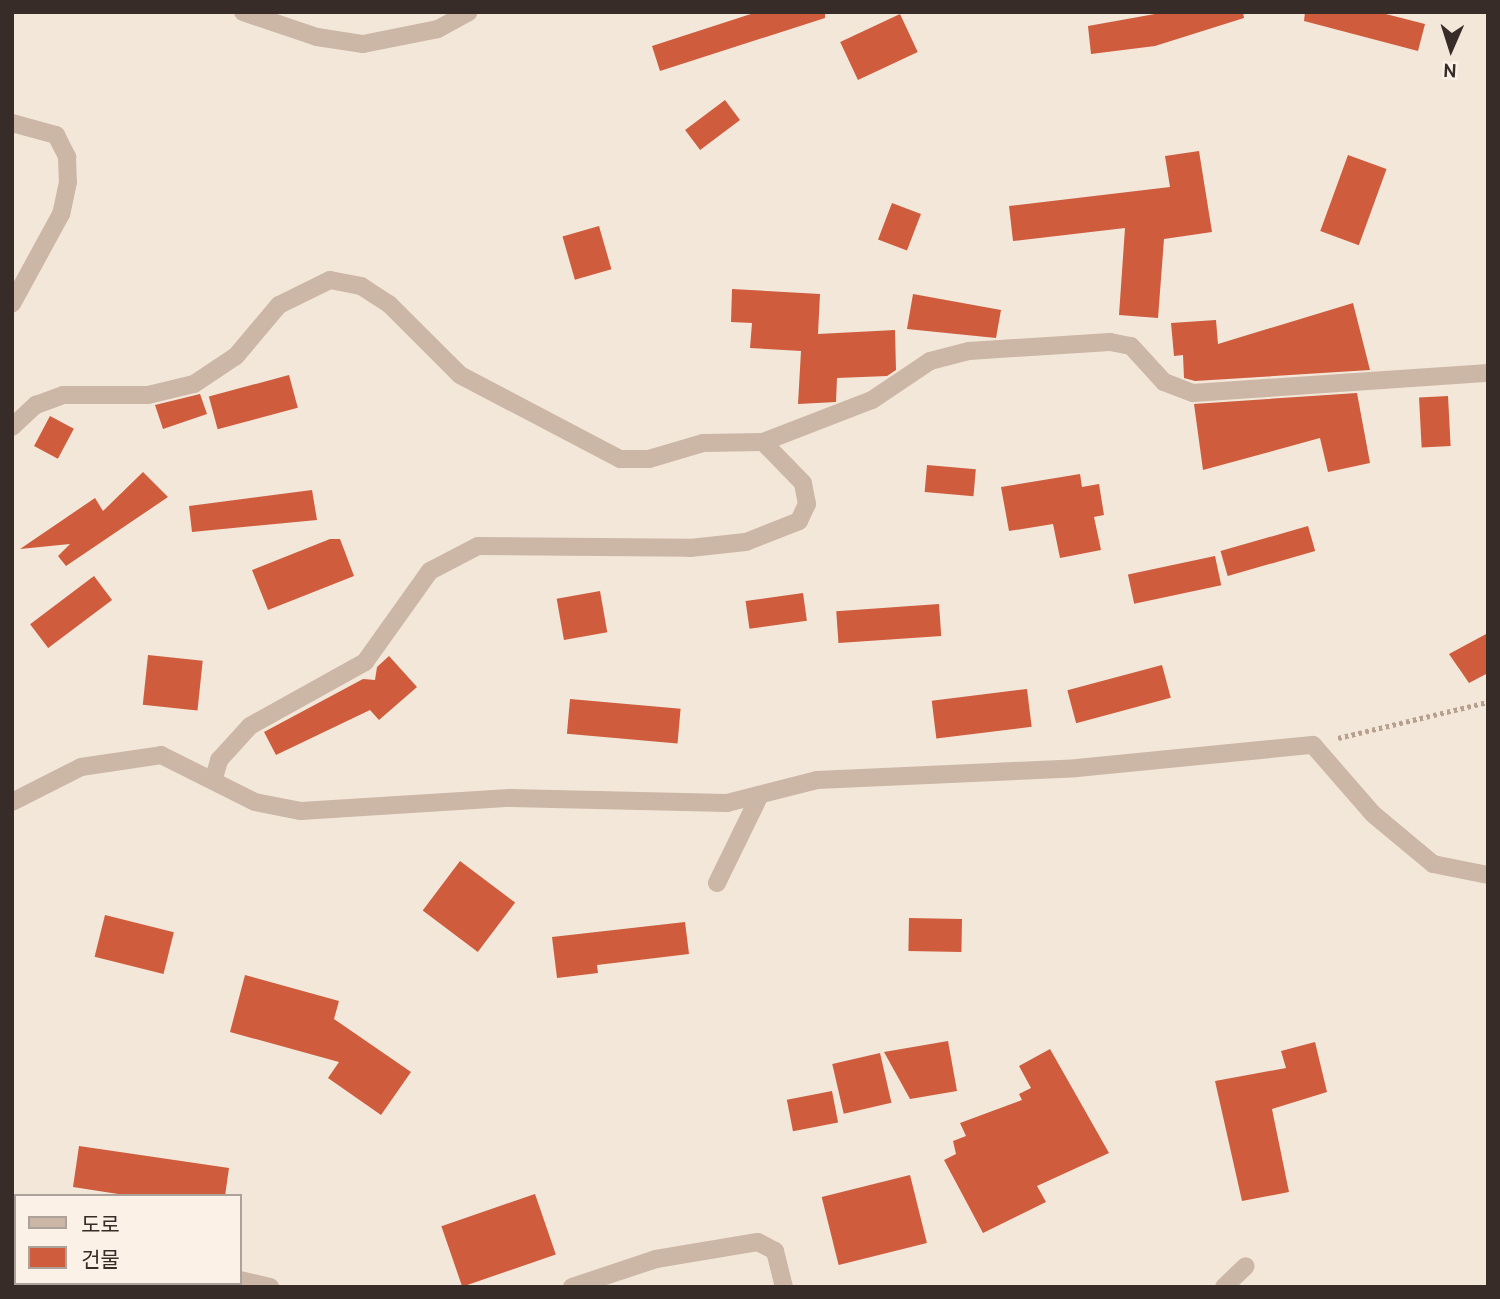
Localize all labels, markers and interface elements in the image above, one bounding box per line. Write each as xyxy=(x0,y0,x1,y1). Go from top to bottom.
north arrow xyxy=(1416,14,1486,84)
text: N xyxy=(1443,59,1457,82)
legend xyxy=(14,1194,242,1285)
text: 도로 xyxy=(81,1212,120,1237)
text: 건물 xyxy=(81,1247,120,1272)

